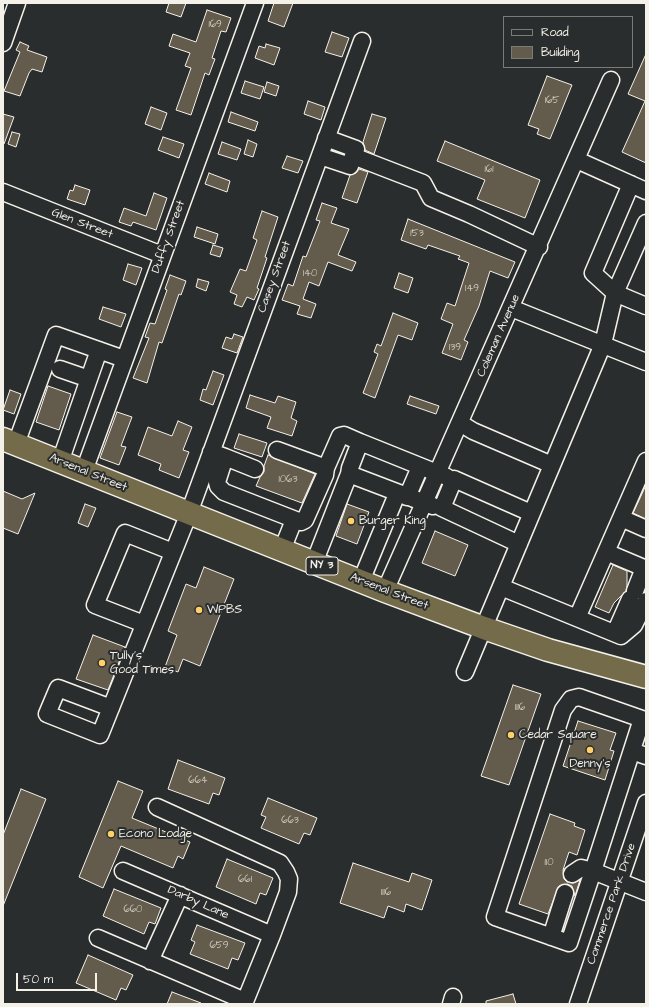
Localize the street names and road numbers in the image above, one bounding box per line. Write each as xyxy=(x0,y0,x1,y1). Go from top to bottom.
street label: Duffy Street xyxy=(149,199,189,275)
street label: Glen Street xyxy=(49,206,115,242)
street label: Casey Street xyxy=(255,239,295,315)
street label: Coleman Avenue xyxy=(474,292,524,380)
street label: Arsenal Street xyxy=(47,451,129,495)
road number: NY 3 xyxy=(306,557,338,575)
street label: Arsenal Street xyxy=(348,570,430,614)
street label: Commerce Park Drive xyxy=(584,841,640,967)
street label: Darby Lane xyxy=(165,883,231,923)

